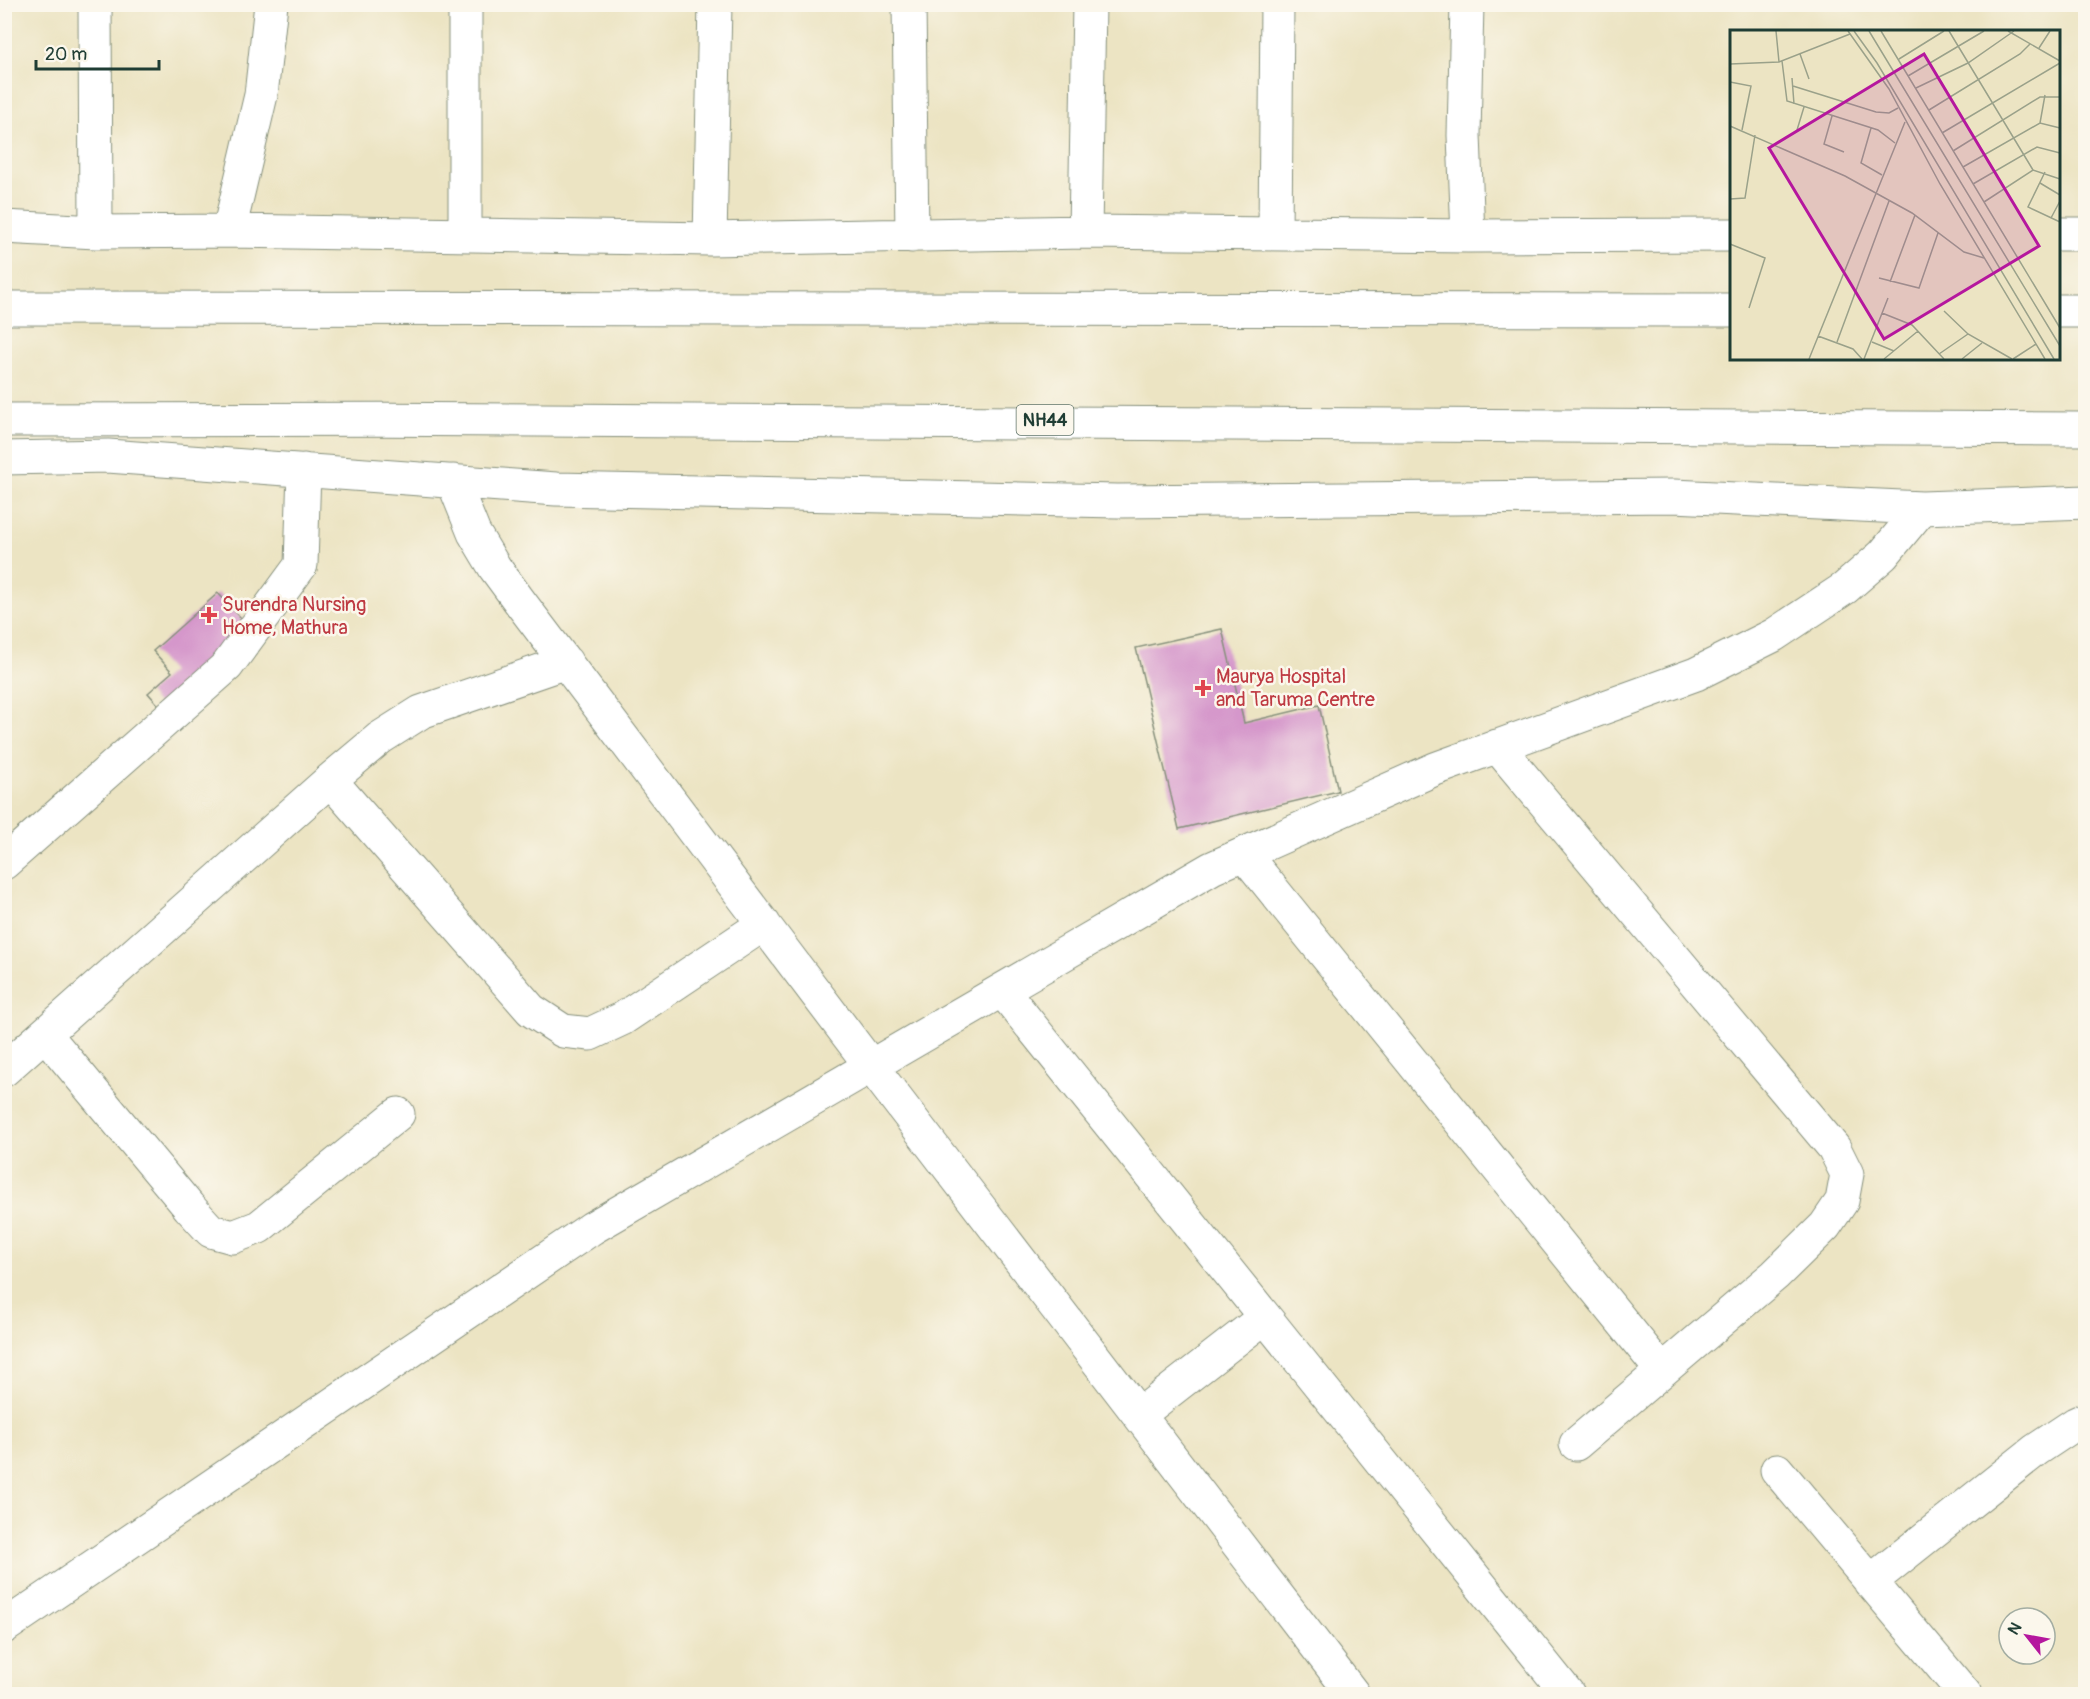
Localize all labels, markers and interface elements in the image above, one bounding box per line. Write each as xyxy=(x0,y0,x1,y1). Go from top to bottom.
inset map xyxy=(1730,30,2060,360)
scale bar xyxy=(36,33,159,71)
text: 20 m xyxy=(45,43,87,66)
road number: NH44 xyxy=(1016,405,1074,435)
place label: Surendra Nursing Home, Mathura xyxy=(222,592,366,640)
marker: Surendra Nursing Home, Mathura xyxy=(200,606,218,624)
place label: Maurya Hospital and Taruma Centre xyxy=(1216,664,1375,712)
marker: Maurya Hospital and Taruma Centre xyxy=(1194,679,1212,697)
north arrow xyxy=(1997,1606,2057,1666)
text: N xyxy=(2004,1619,2026,1639)

